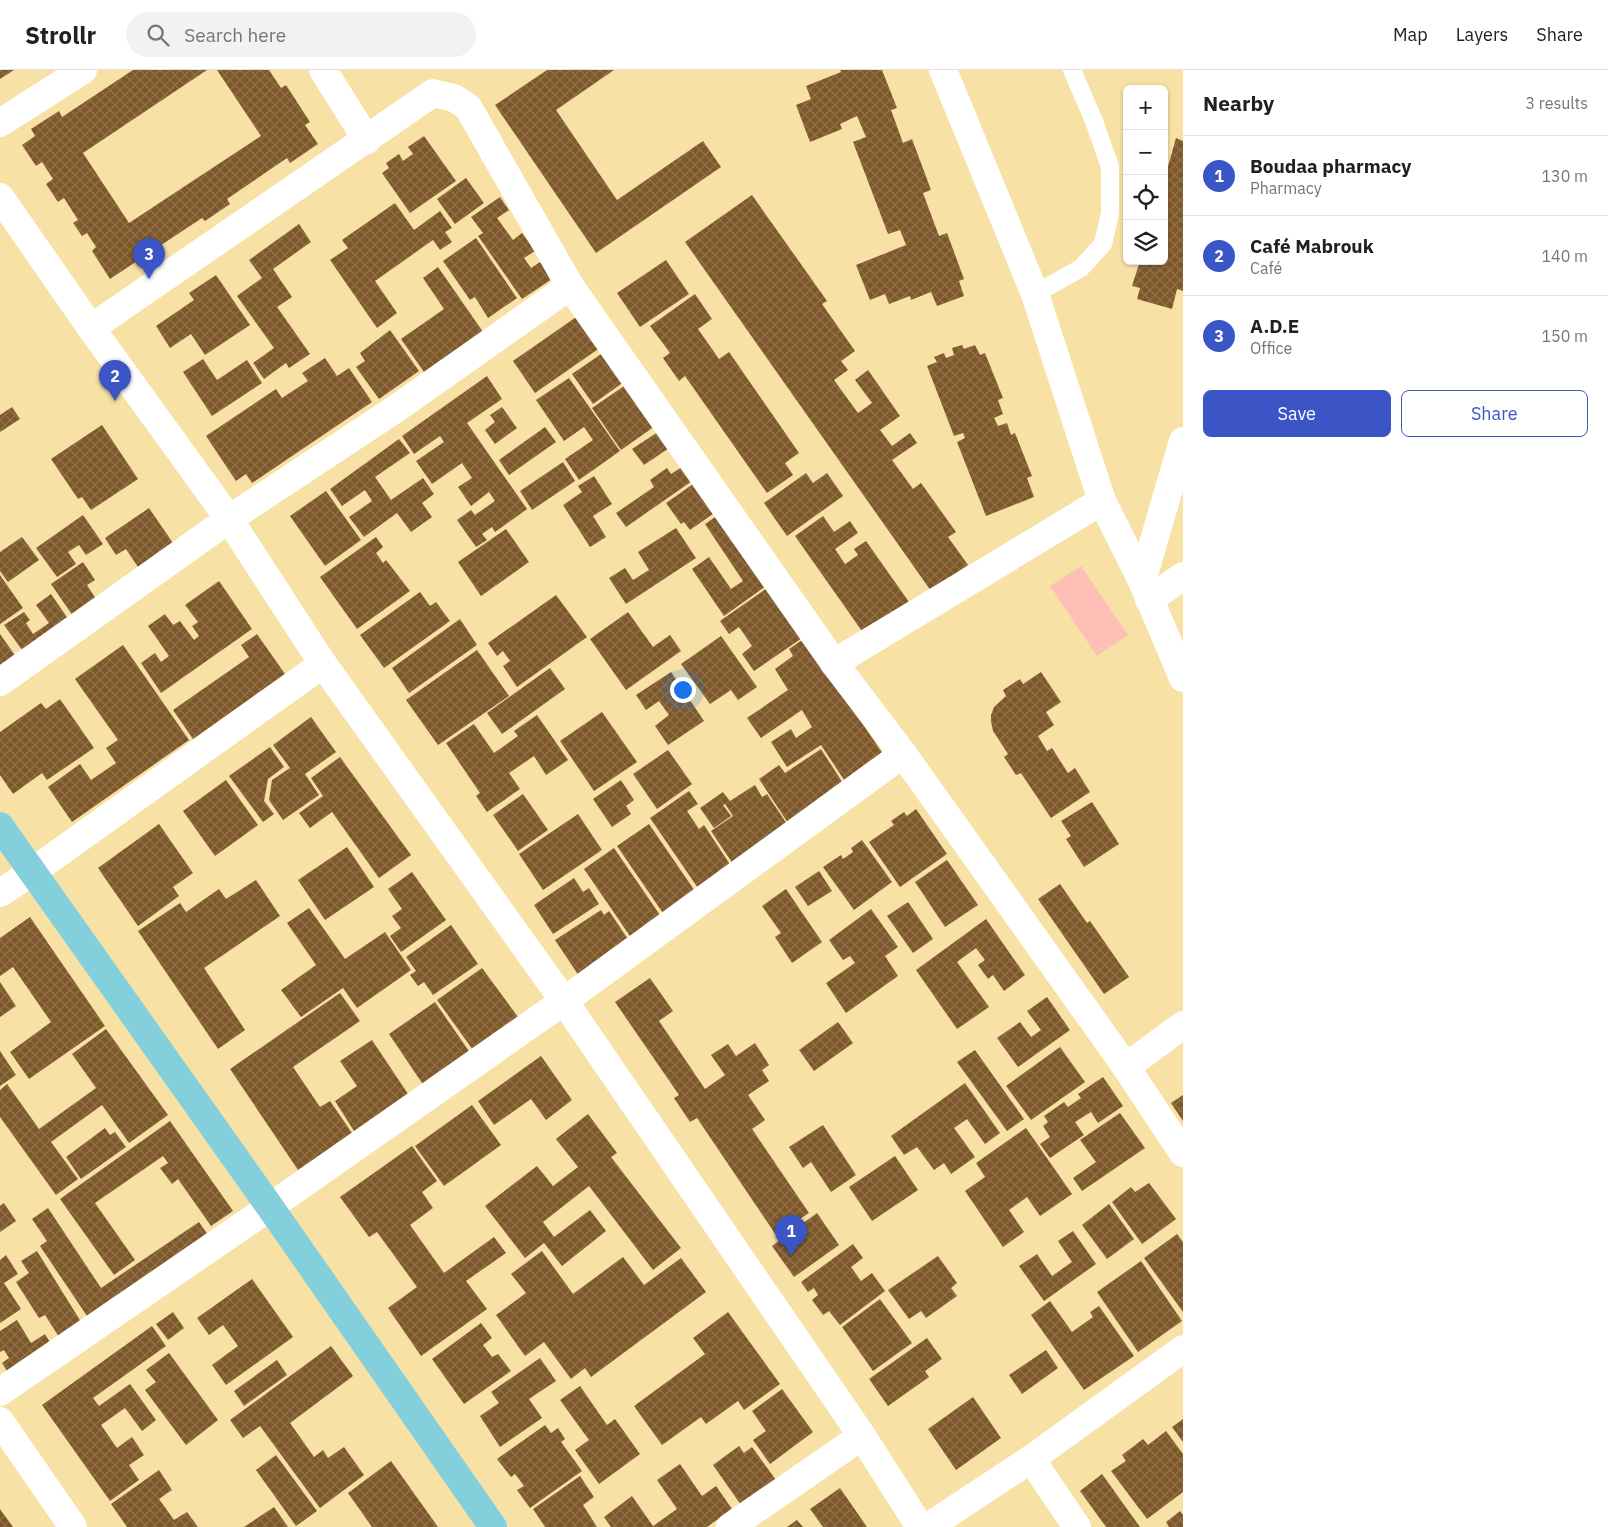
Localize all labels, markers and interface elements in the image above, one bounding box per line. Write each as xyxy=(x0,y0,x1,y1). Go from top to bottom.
search box xyxy=(126,12,476,57)
text: Strollr xyxy=(25,19,96,51)
icon: search xyxy=(144,21,172,49)
text: Search here xyxy=(184,23,286,47)
text: Map xyxy=(1393,23,1428,46)
text: Layers xyxy=(1456,23,1508,46)
text: Share xyxy=(1536,23,1583,46)
map controls xyxy=(1123,85,1168,265)
button: + xyxy=(1123,85,1168,130)
text: Nearby xyxy=(1203,89,1274,117)
text: 3 results xyxy=(1525,93,1588,113)
button: − xyxy=(1123,130,1168,175)
text: Boudaa pharmacy xyxy=(1250,154,1412,178)
text: 1 xyxy=(1214,166,1224,186)
text: 130 m xyxy=(1541,166,1588,186)
button: locate xyxy=(1123,175,1168,220)
text: Pharmacy xyxy=(1250,178,1322,198)
button: layers xyxy=(1123,220,1168,265)
text: Café Mabrouk xyxy=(1250,234,1374,258)
pin: 3 xyxy=(133,238,165,279)
text: 2 xyxy=(1214,246,1224,266)
text: 140 m xyxy=(1541,246,1588,266)
text: Café xyxy=(1250,258,1282,278)
text: A.D.E xyxy=(1250,314,1299,338)
text: 3 xyxy=(1214,326,1224,346)
text: 150 m xyxy=(1541,326,1588,346)
text: Office xyxy=(1250,338,1292,358)
pin: 2 xyxy=(99,360,131,401)
button: Save xyxy=(1203,390,1391,437)
button: Share xyxy=(1401,390,1588,437)
your location xyxy=(670,677,696,703)
pin: 1 xyxy=(775,1215,807,1256)

